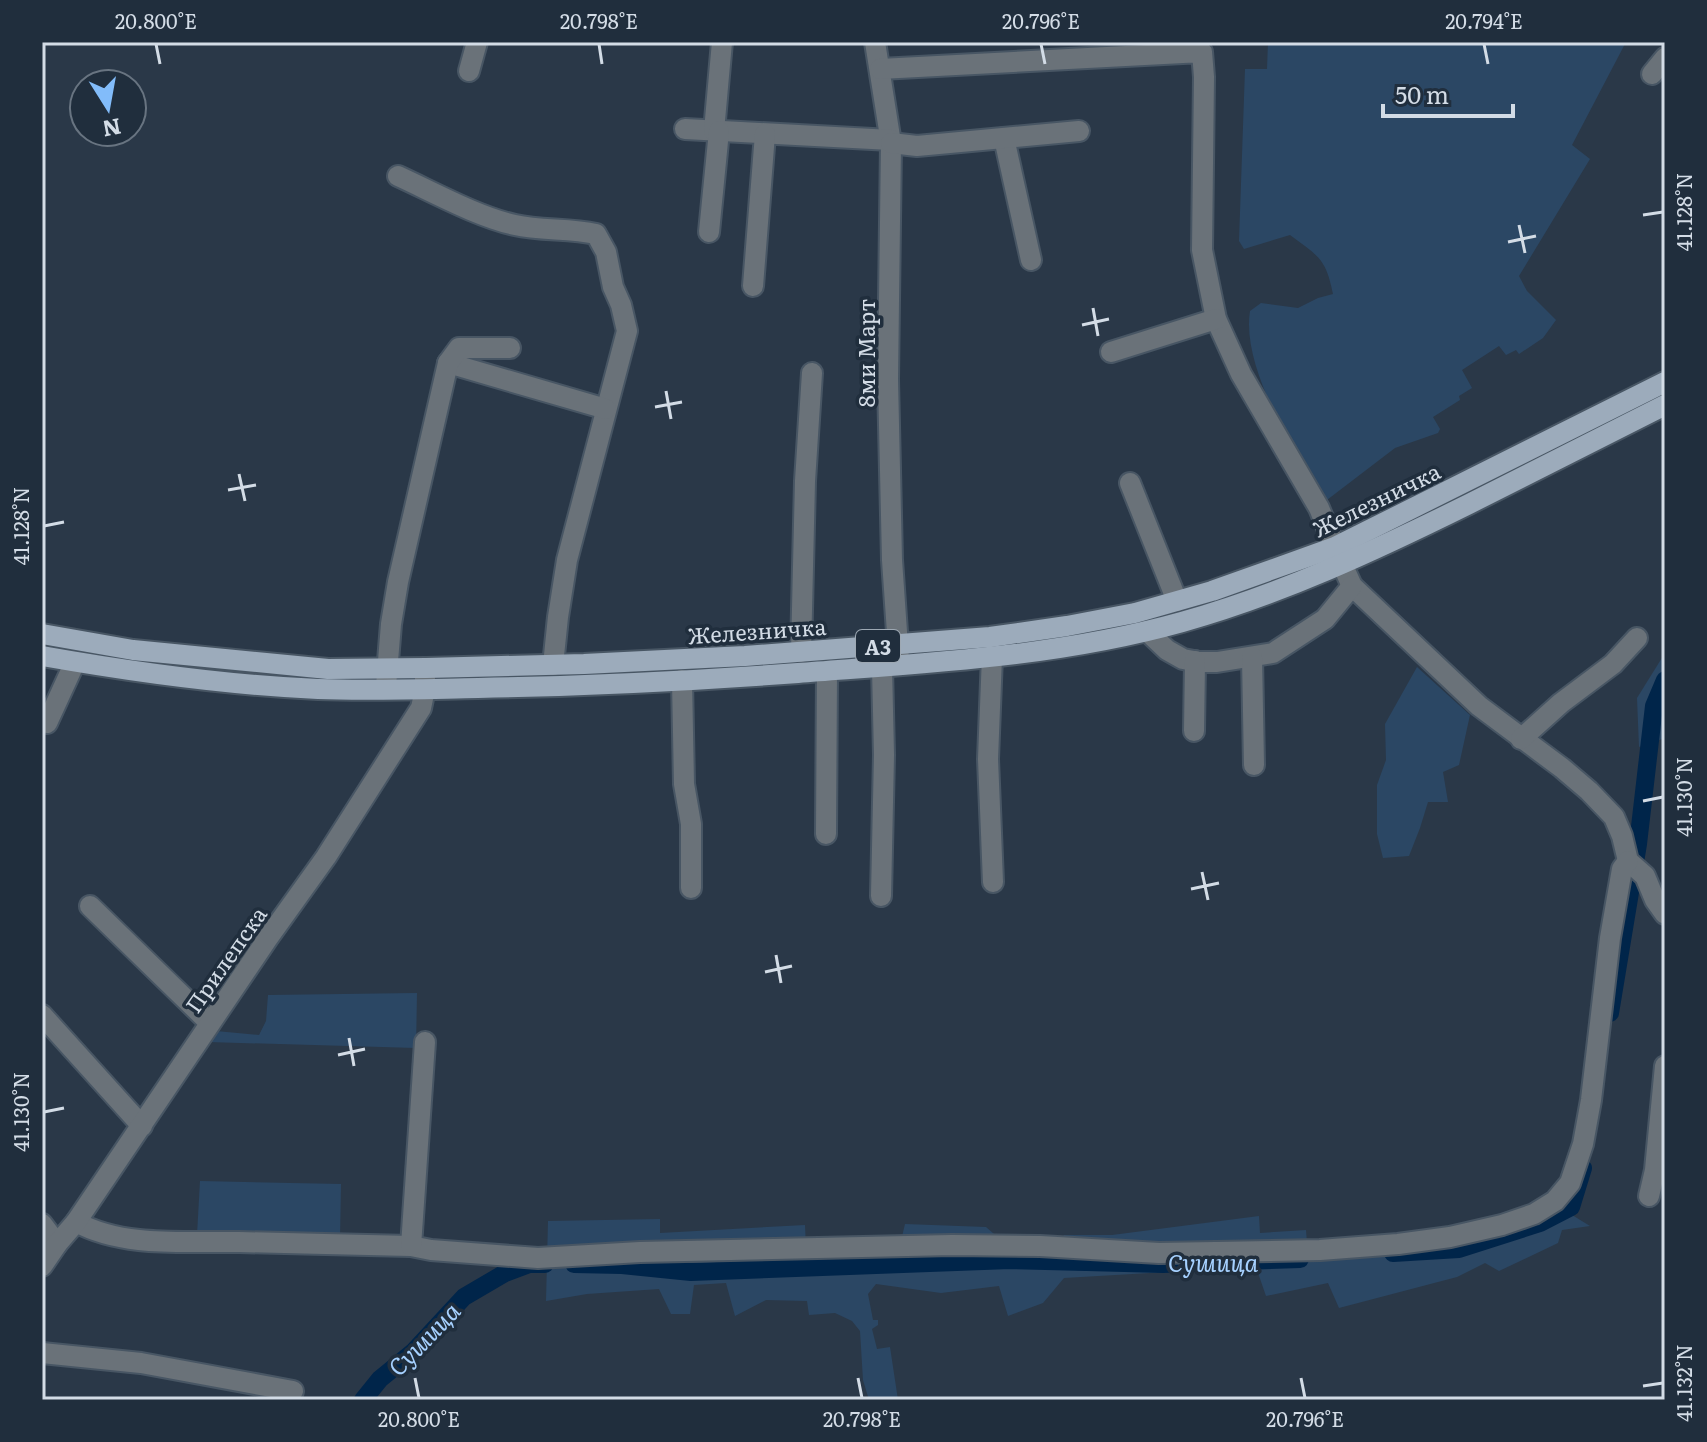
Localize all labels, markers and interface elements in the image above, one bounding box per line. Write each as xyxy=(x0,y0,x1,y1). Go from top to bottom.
text: 20.800°E xyxy=(115,5,197,35)
text: 20.798°E xyxy=(560,5,638,35)
text: 20.796°E xyxy=(1002,5,1080,35)
text: 20.794°E xyxy=(1445,5,1523,35)
north arrow xyxy=(68,68,148,148)
scale bar xyxy=(1383,68,1513,118)
text: 50 m xyxy=(1395,76,1449,111)
text: N xyxy=(100,111,124,147)
text: 41.128°N xyxy=(1668,173,1698,251)
street label: 8ми Март xyxy=(849,299,882,407)
street label: Железничка xyxy=(1306,454,1446,544)
text: 41.128°N xyxy=(5,487,35,565)
street label: Железничка xyxy=(687,609,827,651)
road number: A3 xyxy=(856,630,900,662)
text: 41.130°N xyxy=(1668,757,1698,837)
street label: Прилепска xyxy=(176,899,274,1019)
text: 41.130°N xyxy=(5,1072,35,1152)
water label: Сушица xyxy=(1168,1244,1259,1279)
water label: Сушица xyxy=(379,1293,467,1383)
text: 41.132°N xyxy=(1668,1344,1698,1422)
text: 20.800°E xyxy=(378,1403,460,1433)
text: 20.798°E xyxy=(823,1403,901,1433)
text: 20.796°E xyxy=(1266,1403,1344,1433)

